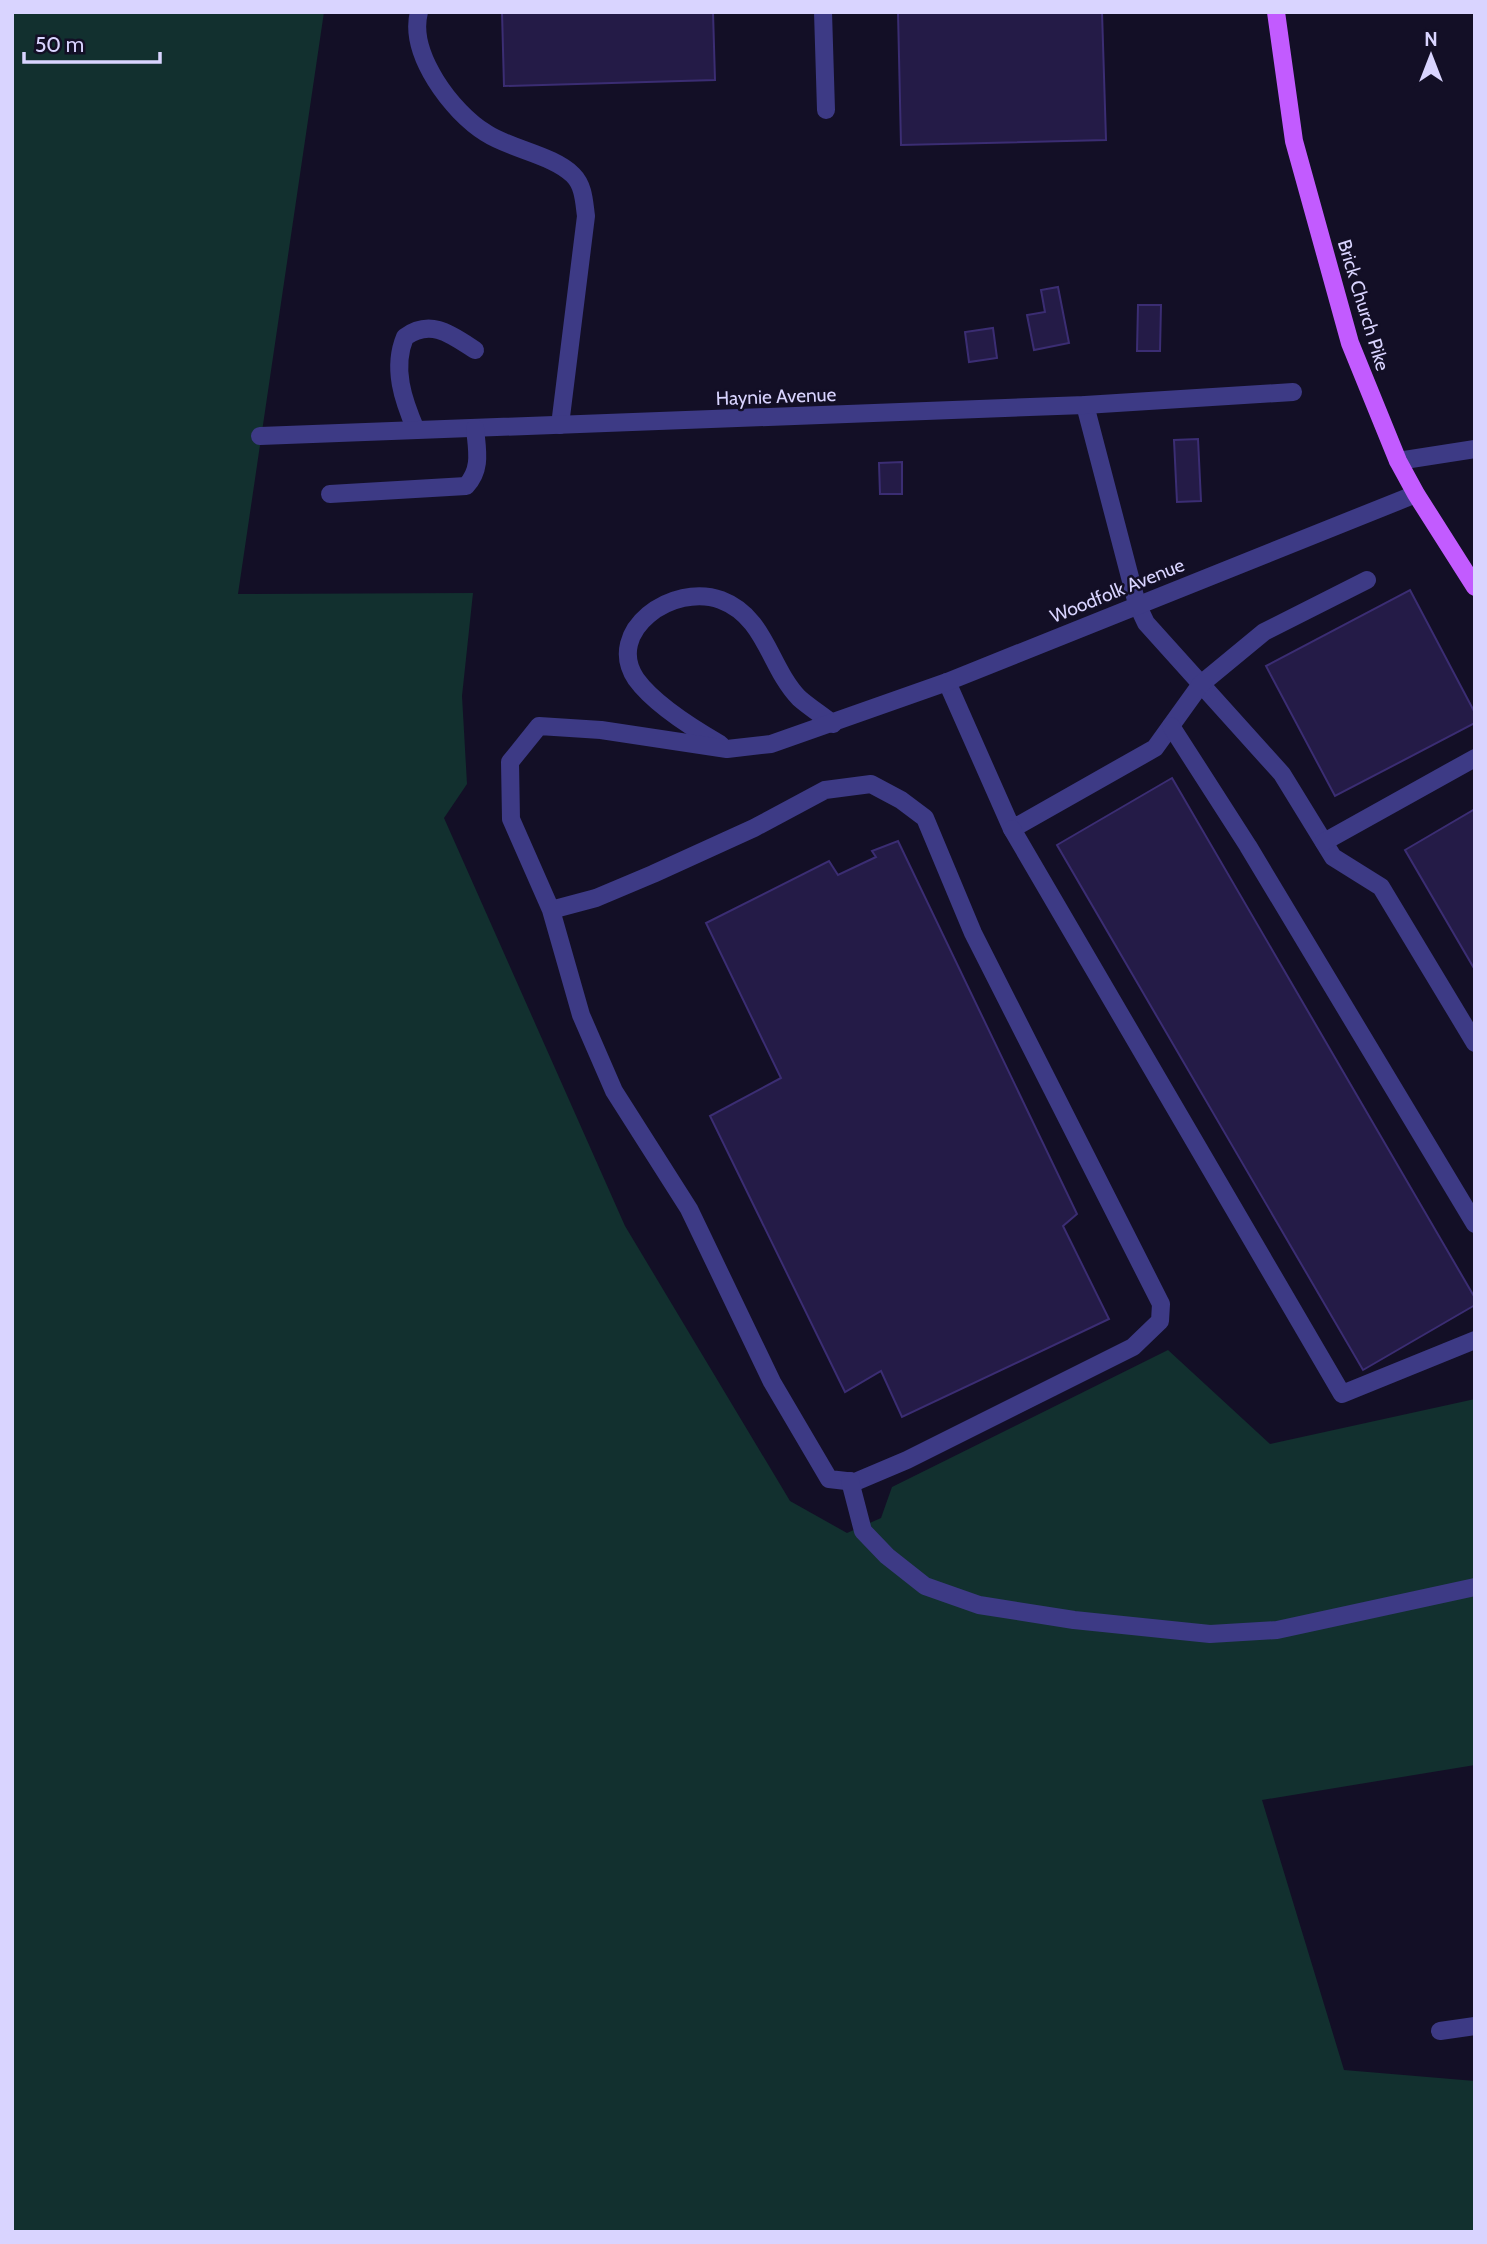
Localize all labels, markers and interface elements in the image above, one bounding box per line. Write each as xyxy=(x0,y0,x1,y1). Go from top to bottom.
scale bar xyxy=(24,21,161,65)
north arrow xyxy=(1396,21,1466,91)
text: N xyxy=(1424,28,1438,51)
text: 50 m xyxy=(35,32,84,57)
street label: Brick Church Pike xyxy=(1333,237,1395,374)
street label: Haynie Avenue xyxy=(715,383,837,410)
street label: Woodfolk Avenue xyxy=(1047,553,1188,628)

